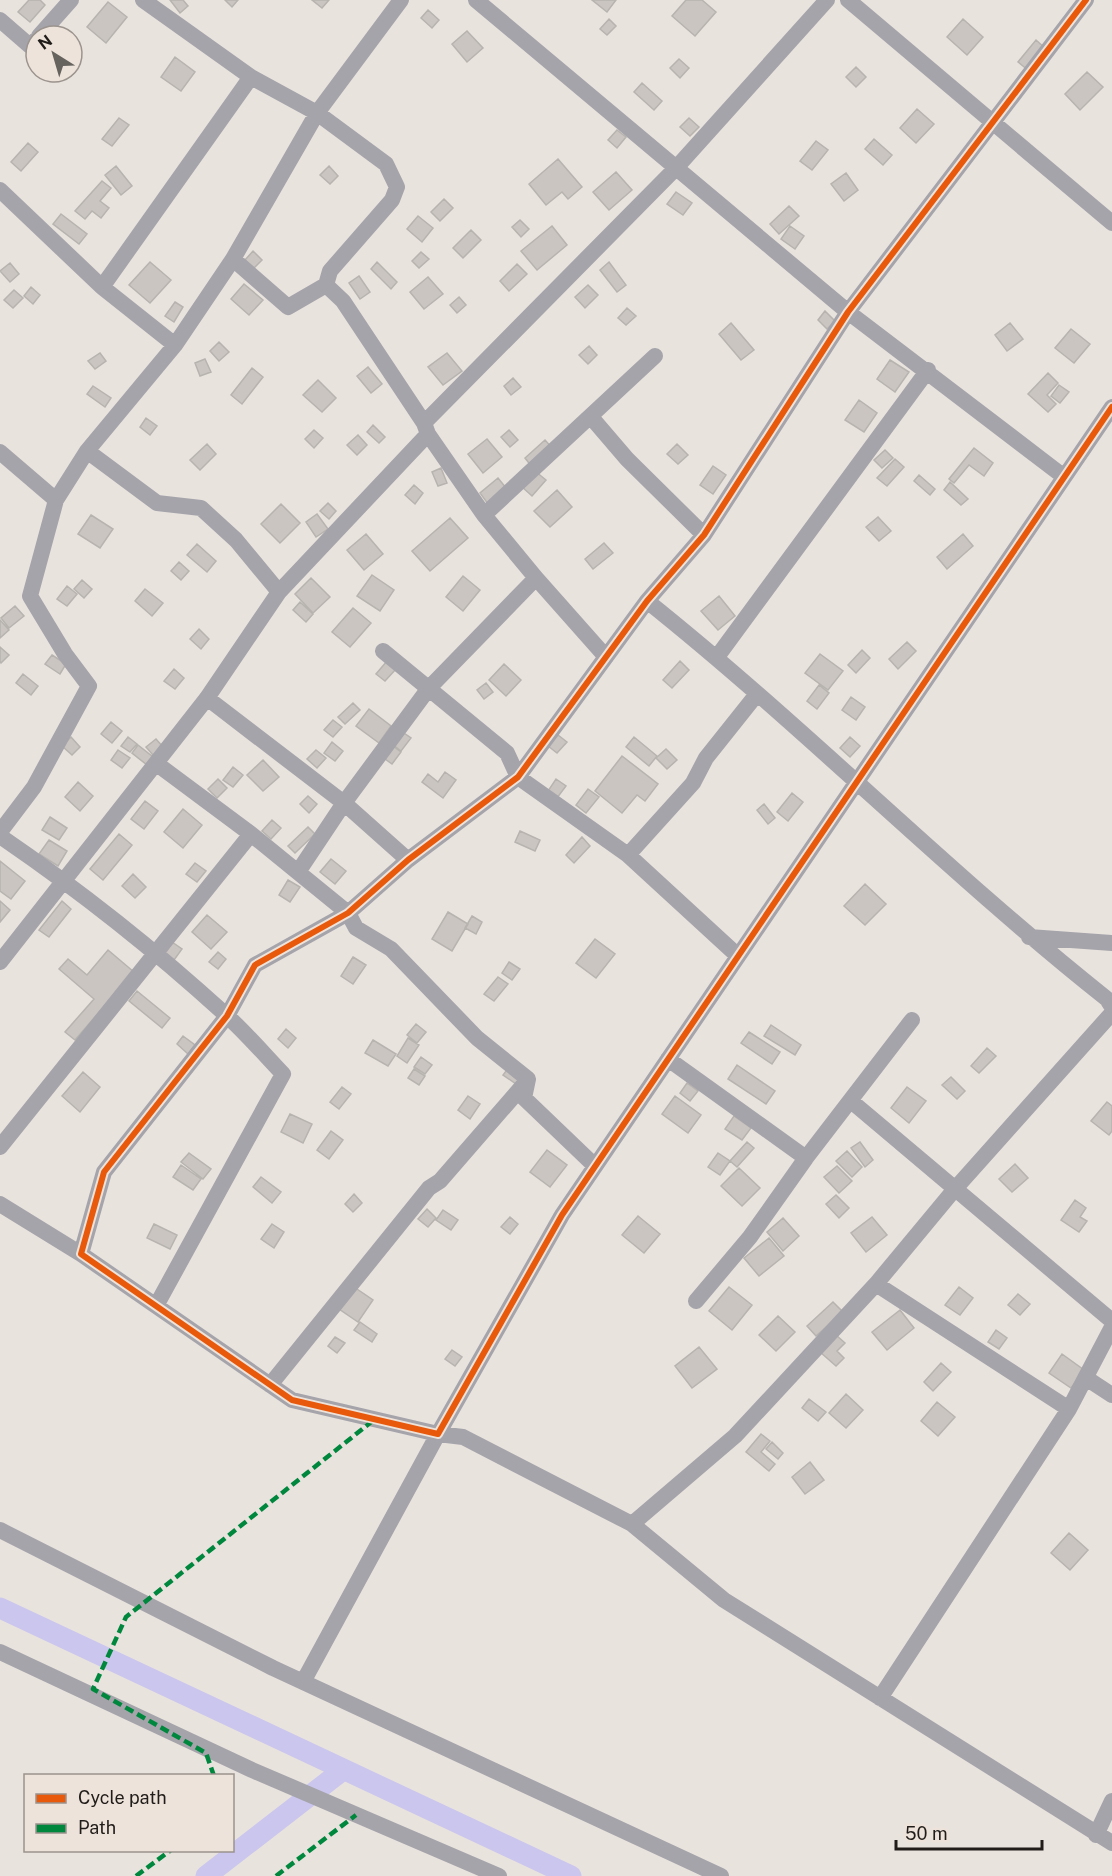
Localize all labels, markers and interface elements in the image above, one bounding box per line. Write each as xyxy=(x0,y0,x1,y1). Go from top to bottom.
north arrow xyxy=(24,24,84,84)
text: N xyxy=(35,31,56,54)
legend xyxy=(24,1774,234,1852)
text: Cycle path xyxy=(78,1787,167,1808)
scale bar xyxy=(896,1813,1042,1851)
text: Path xyxy=(78,1817,116,1838)
text: 50 m xyxy=(905,1823,948,1844)

